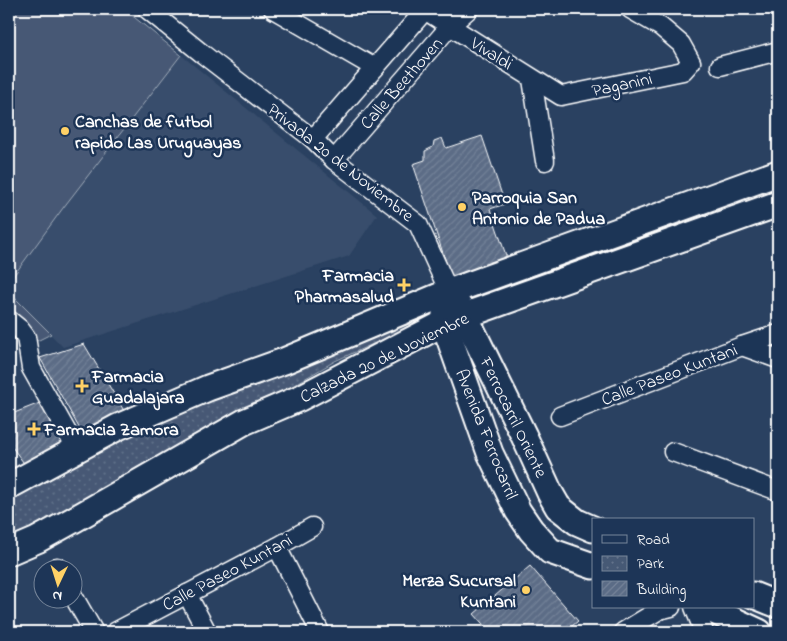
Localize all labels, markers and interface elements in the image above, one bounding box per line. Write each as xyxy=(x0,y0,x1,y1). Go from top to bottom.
street label: Vivaldi xyxy=(464,31,517,78)
street label: Calle Beethoven xyxy=(355,32,450,136)
street label: Paganini xyxy=(590,67,655,106)
street label: Privada 20 de Noviembre xyxy=(261,98,419,230)
place label: Canchas de futbol rapido Las Uruguayas xyxy=(75,110,242,158)
marker: Canchas de futbol rapido Las Uruguayas xyxy=(59,125,71,137)
place label: Parroquia San Antonio de Padua xyxy=(472,186,605,233)
marker: Parroquia San Antonio de Padua xyxy=(456,201,468,213)
place label: Farmacia Pharmasalud xyxy=(295,264,395,311)
marker: Farmacia Pharmasalud xyxy=(398,279,410,291)
street label: Calzada 20 de Noviembre xyxy=(296,306,475,411)
street label: Calle Paseo Kuntani xyxy=(598,338,742,414)
street label: Ferrocarril Oriente xyxy=(471,352,553,484)
place label: Farmacia Guadalajara xyxy=(91,365,185,412)
street label: Avenida Ferrocarril xyxy=(447,366,523,504)
marker: Farmacia Guadalajara xyxy=(76,380,88,392)
place label: Farmacia Zamora xyxy=(43,418,179,444)
marker: Farmacia Zamora xyxy=(28,423,40,435)
legend xyxy=(592,518,754,608)
street label: Calle Paseo Kuntani xyxy=(158,528,298,619)
text: Road xyxy=(637,529,670,551)
text: Park xyxy=(637,553,665,575)
north arrow xyxy=(32,558,82,608)
place label: Merza Sucursal Kuntani xyxy=(402,569,516,616)
text: Building xyxy=(636,579,686,602)
marker: Merza Sucursal Kuntani xyxy=(520,584,532,596)
text: N xyxy=(52,585,63,606)

